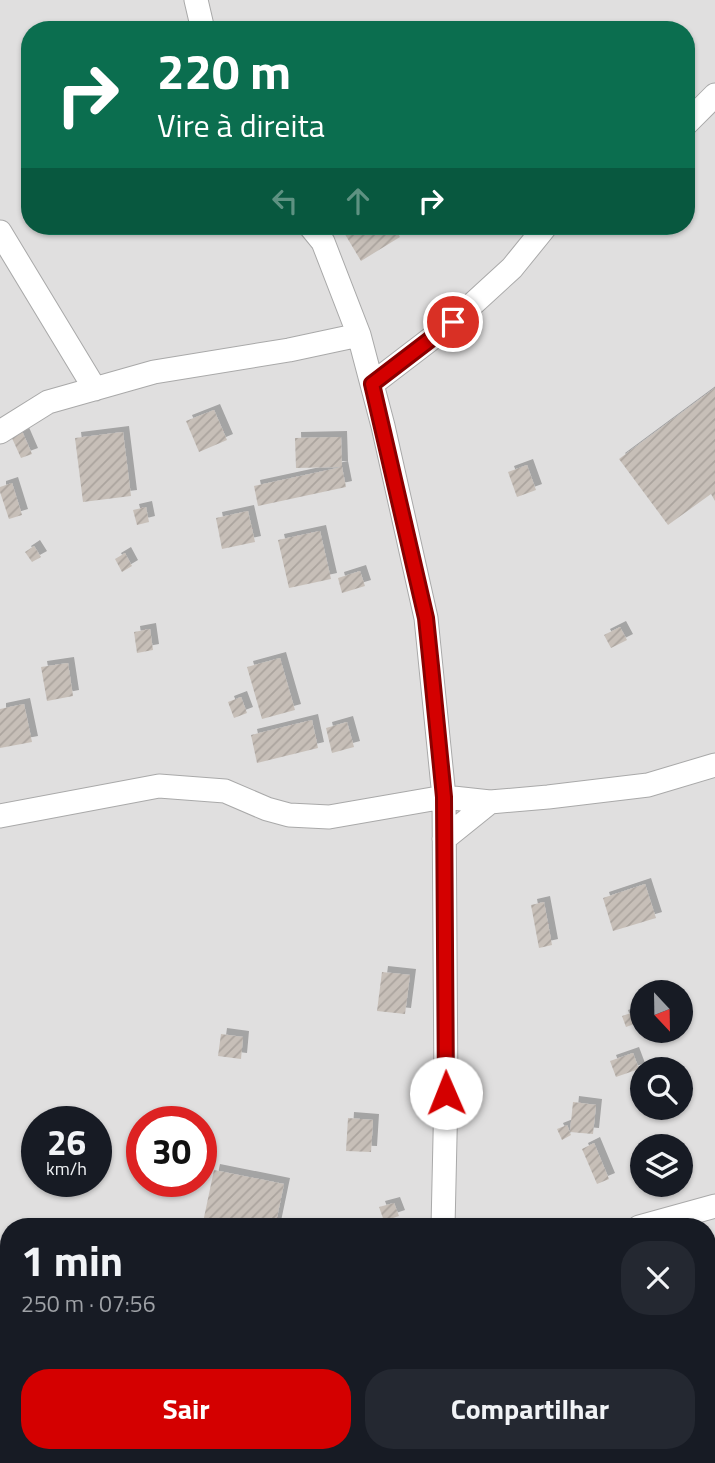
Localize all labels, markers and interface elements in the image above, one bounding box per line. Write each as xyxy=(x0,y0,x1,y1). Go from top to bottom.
text: 220 m xyxy=(157,33,291,108)
icon: right xyxy=(42,49,133,140)
text: Vire à direita xyxy=(157,101,325,149)
icon: left xyxy=(266,182,304,220)
icon: ahead xyxy=(339,182,377,220)
icon: right xyxy=(412,182,450,220)
pin xyxy=(423,292,483,352)
icon: arrive xyxy=(434,303,472,341)
north arrow xyxy=(630,980,693,1043)
map controls xyxy=(630,980,693,1197)
position arrow xyxy=(409,1056,483,1130)
button: search xyxy=(630,1057,693,1120)
speed limit sign: 30 xyxy=(126,1106,217,1197)
text: 26 xyxy=(47,1115,86,1169)
button: layers xyxy=(630,1134,693,1197)
text: km/h xyxy=(46,1155,87,1182)
text: 1 min xyxy=(21,1228,123,1292)
button: close xyxy=(621,1241,695,1315)
text: 250 m · 07:56 xyxy=(21,1286,156,1321)
button: Sair xyxy=(21,1369,351,1449)
button: Compartilhar xyxy=(365,1369,695,1449)

